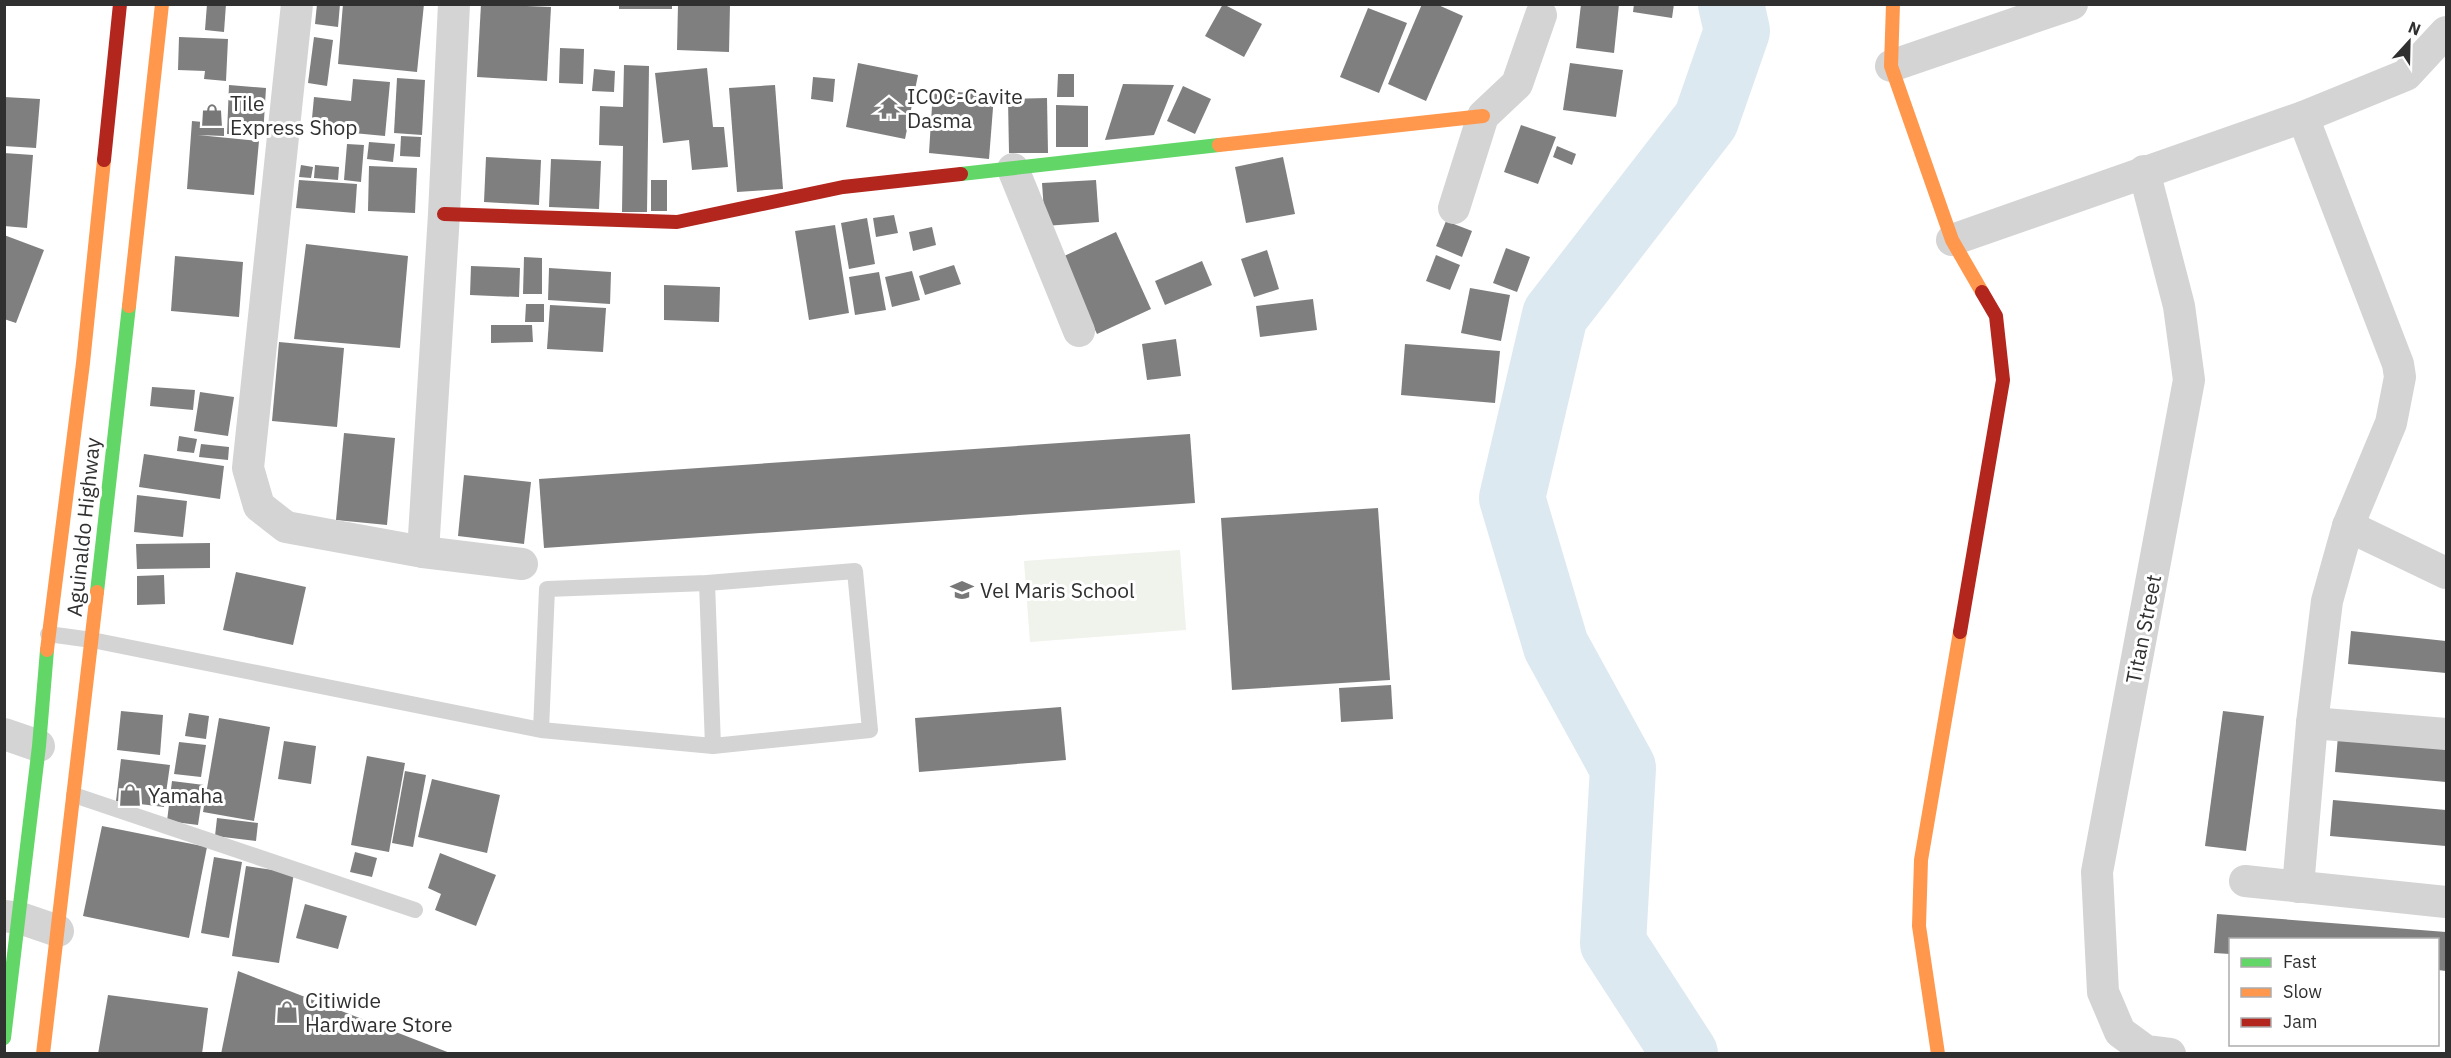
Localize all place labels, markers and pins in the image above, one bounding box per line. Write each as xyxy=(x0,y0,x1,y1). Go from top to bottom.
place label: ICOC-Cavite Dasma xyxy=(907,82,1023,134)
place label: Tile Express Shop xyxy=(230,89,358,141)
temple icon: ICOC-Cavite Dasma xyxy=(876,95,902,121)
shop icon: Tile Express Shop xyxy=(199,102,225,128)
place label: Vel Maris School xyxy=(980,576,1135,604)
school or university icon: Vel Maris School xyxy=(949,577,975,603)
place label: Yamaha xyxy=(148,781,223,809)
shop icon: Yamaha xyxy=(117,782,143,808)
place label: Citiwide Hardware Store xyxy=(305,986,452,1038)
shop icon: Citiwide Hardware Store xyxy=(274,999,300,1025)

